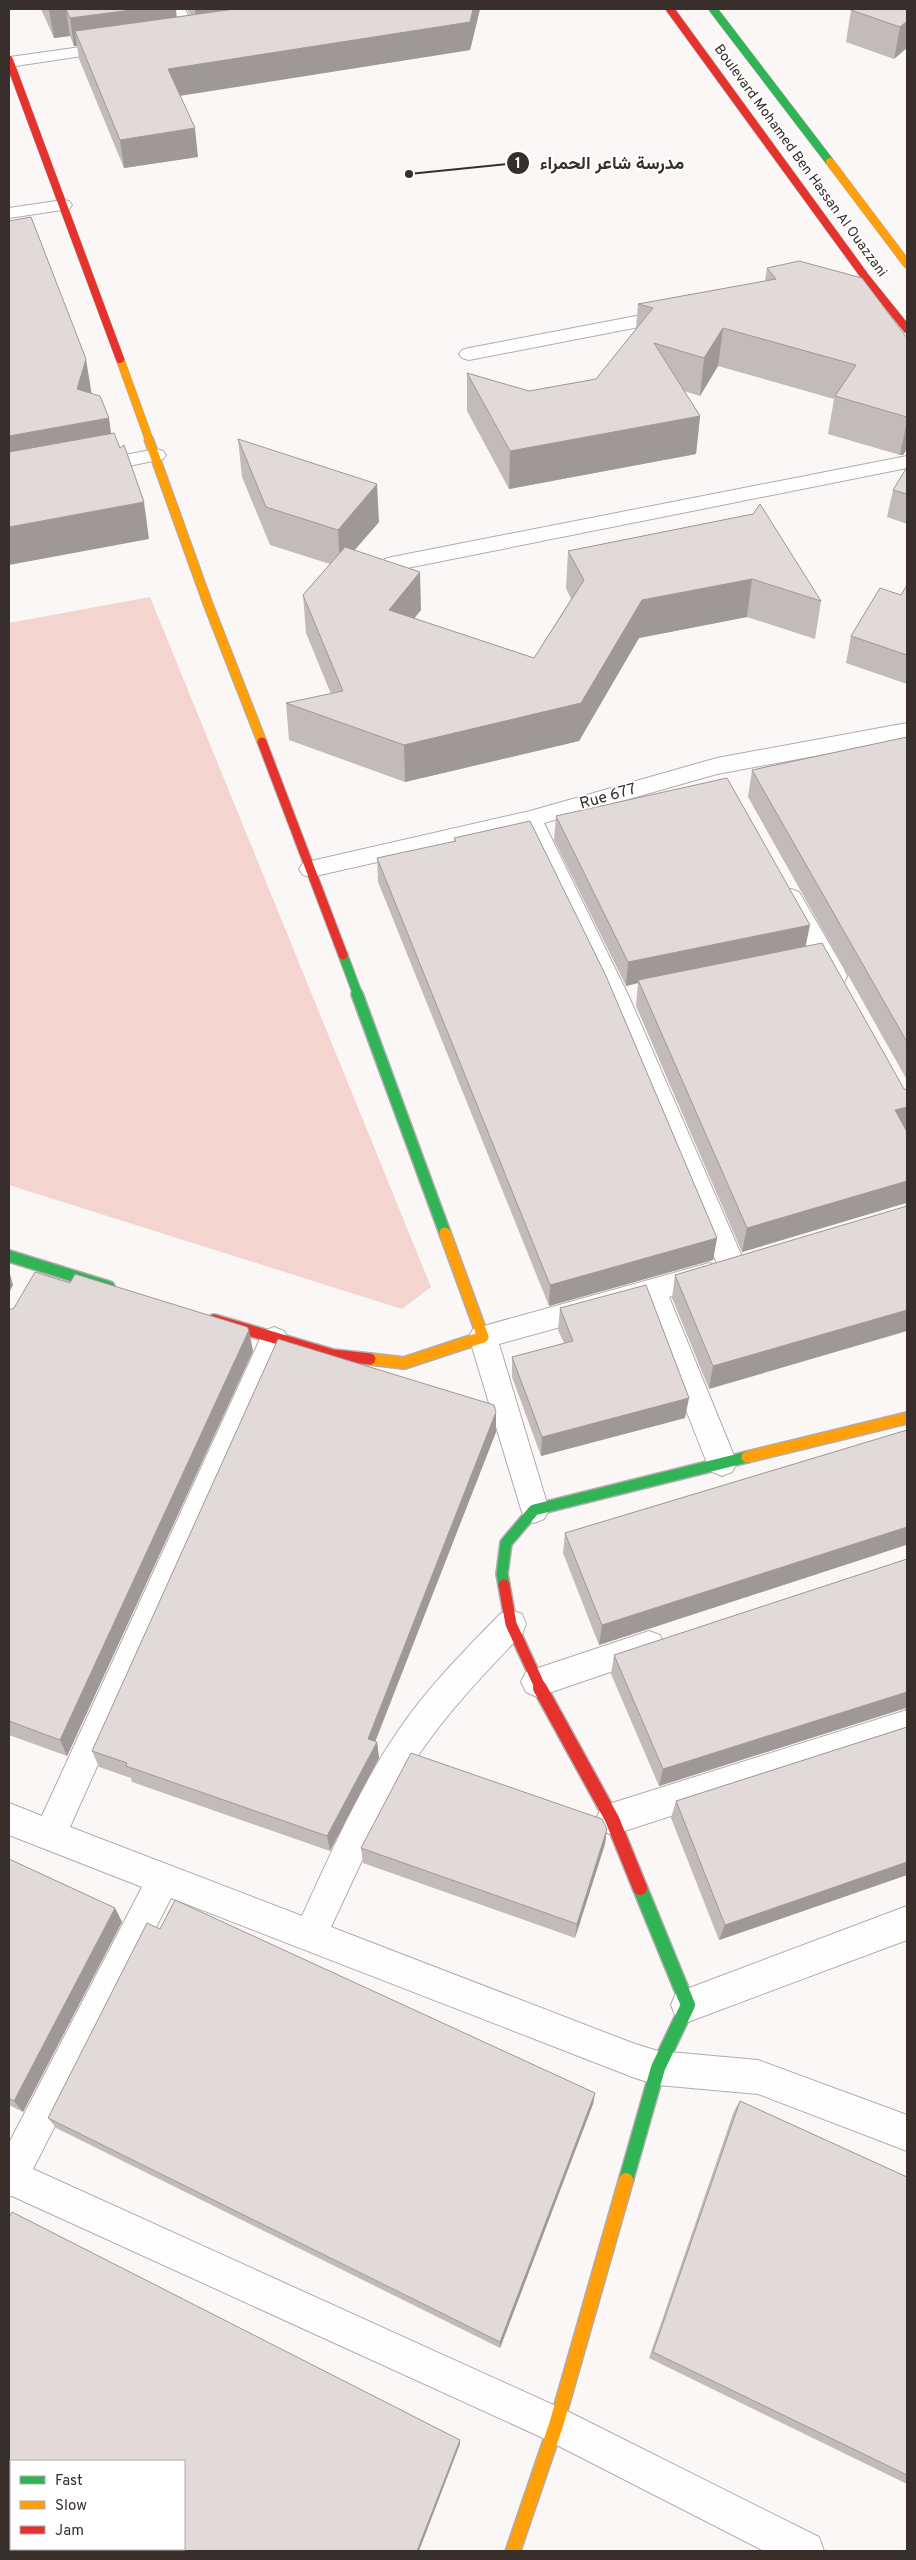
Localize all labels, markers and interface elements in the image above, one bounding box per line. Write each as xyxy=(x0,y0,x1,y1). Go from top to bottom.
street label: Boulevard Mohamed Ben Hassan Al Ouazzani xyxy=(710,41,890,281)
callout: مدرسة شاعر الحمراء xyxy=(505,146,695,179)
text: مدرسة شاعر الحمراء xyxy=(540,153,685,176)
text: 1 xyxy=(515,155,521,174)
street label: Rue 677 xyxy=(577,779,639,815)
legend xyxy=(10,2460,185,2550)
text: Fast xyxy=(55,2472,83,2491)
text: Slow xyxy=(55,2497,87,2516)
text: Jam xyxy=(55,2522,84,2541)

